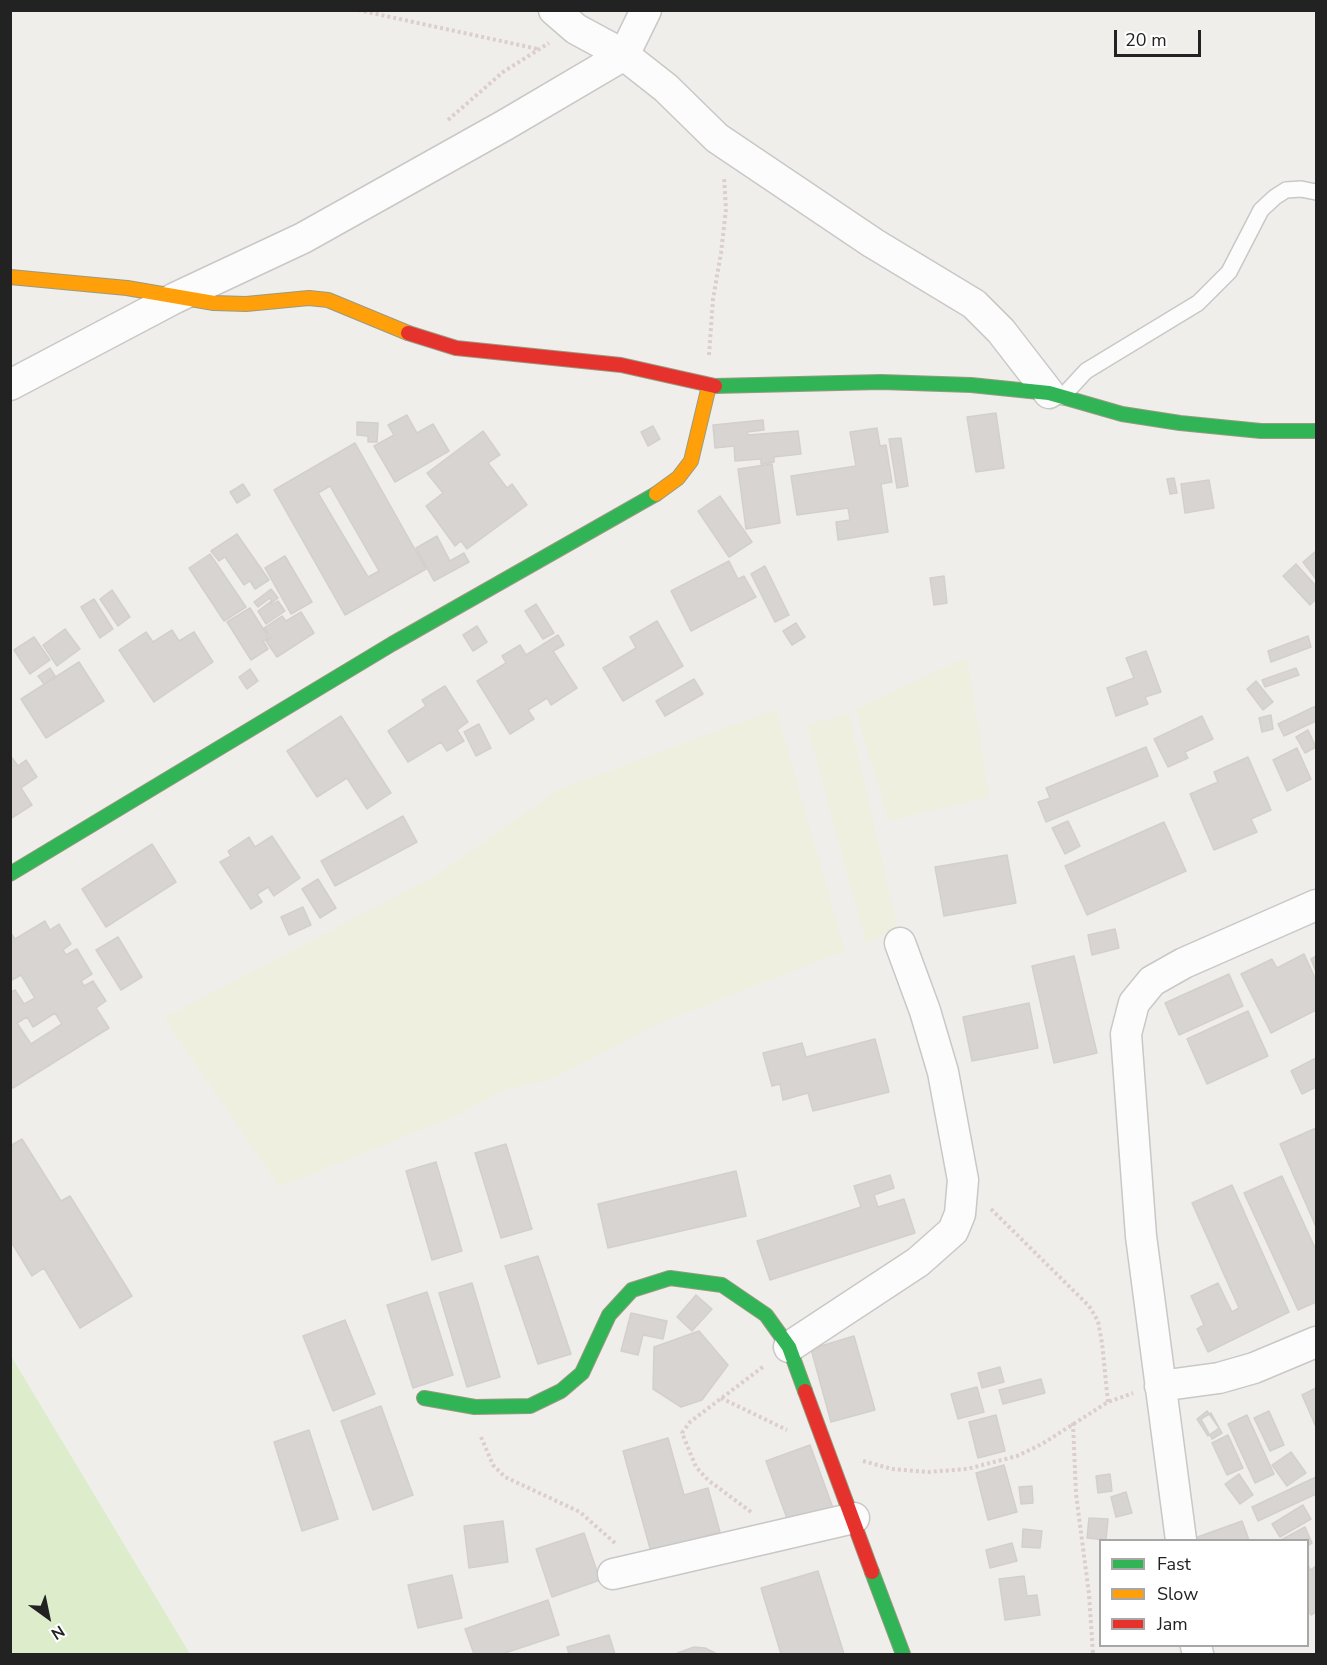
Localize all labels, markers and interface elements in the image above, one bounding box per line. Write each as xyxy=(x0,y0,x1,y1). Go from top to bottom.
scale bar xyxy=(1117,18,1204,56)
text: 20 m xyxy=(1125,28,1167,52)
legend xyxy=(1099,1539,1309,1647)
text: Fast xyxy=(1157,1552,1191,1576)
text: Slow xyxy=(1157,1582,1198,1606)
north arrow xyxy=(18,1587,78,1647)
text: Jam xyxy=(1157,1612,1188,1636)
text: N xyxy=(47,1620,69,1645)

